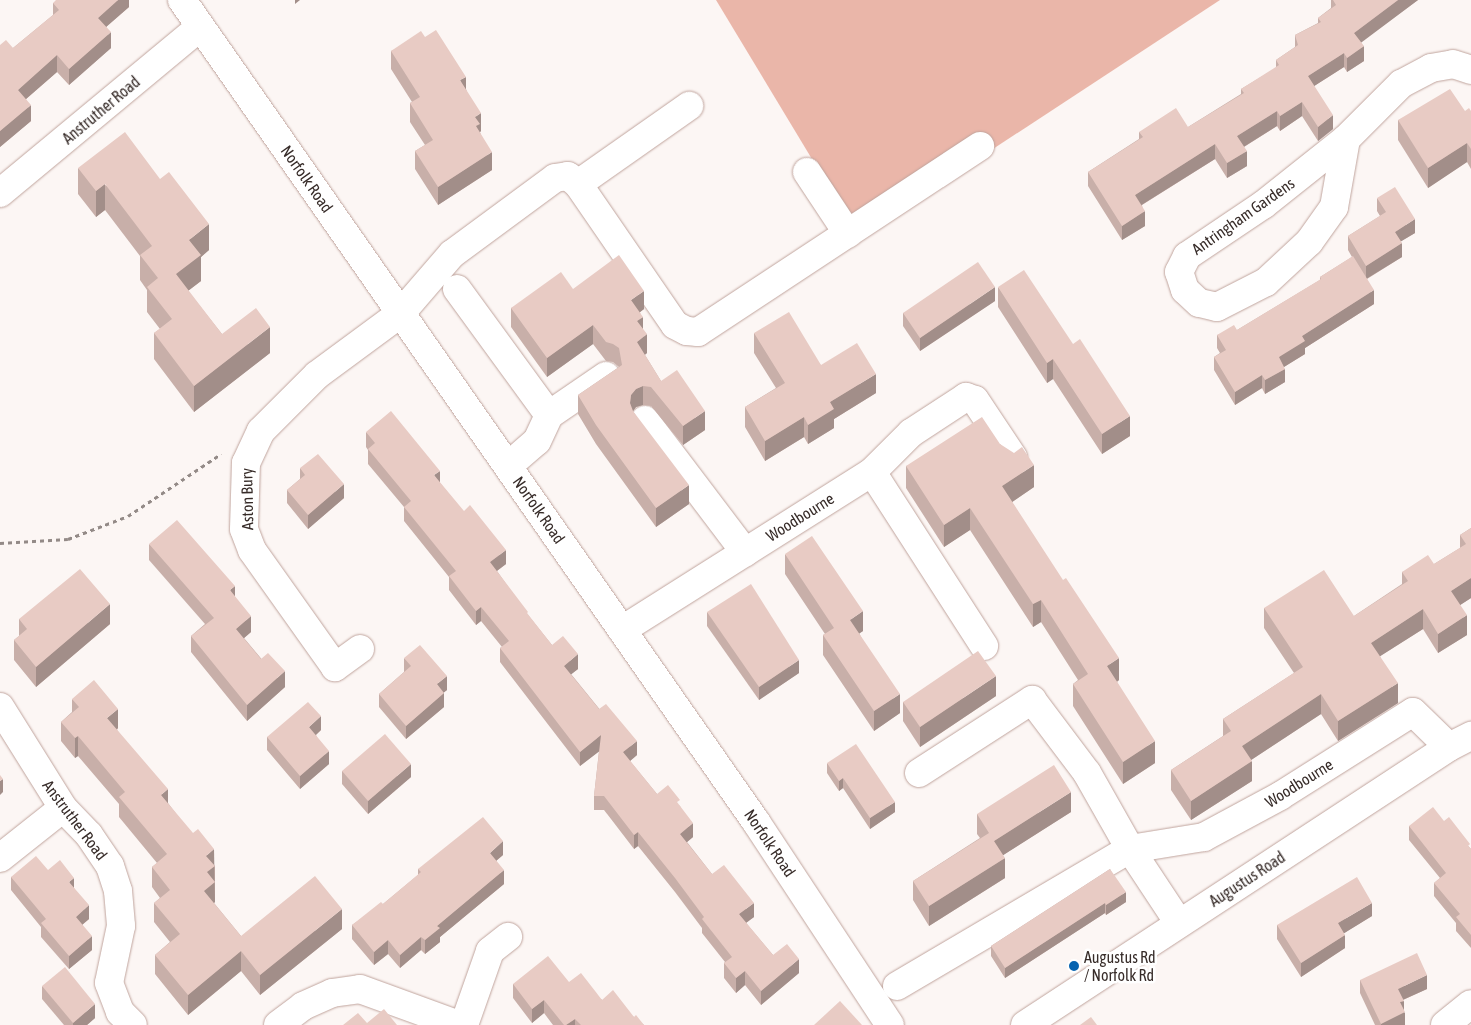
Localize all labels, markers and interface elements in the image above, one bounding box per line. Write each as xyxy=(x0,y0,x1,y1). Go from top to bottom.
street label: Anstruther Road xyxy=(58,72,144,148)
street label: Norfolk Road xyxy=(277,142,337,216)
street label: Antringham Gardens xyxy=(1188,173,1298,259)
street label: Aston Bury xyxy=(237,468,257,530)
street label: Norfolk Road xyxy=(509,473,569,547)
street label: Woodbourne xyxy=(763,489,837,545)
street label: Woodbourne xyxy=(1262,755,1336,811)
street label: Anstruther Road xyxy=(39,776,111,864)
street label: Norfolk Road xyxy=(740,806,800,880)
street label: Augustus Road xyxy=(1205,847,1289,911)
place label: Augustus Rd / Norfolk Rd xyxy=(1084,947,1156,985)
marker: Augustus Rd / Norfolk Rd xyxy=(1068,960,1080,972)

